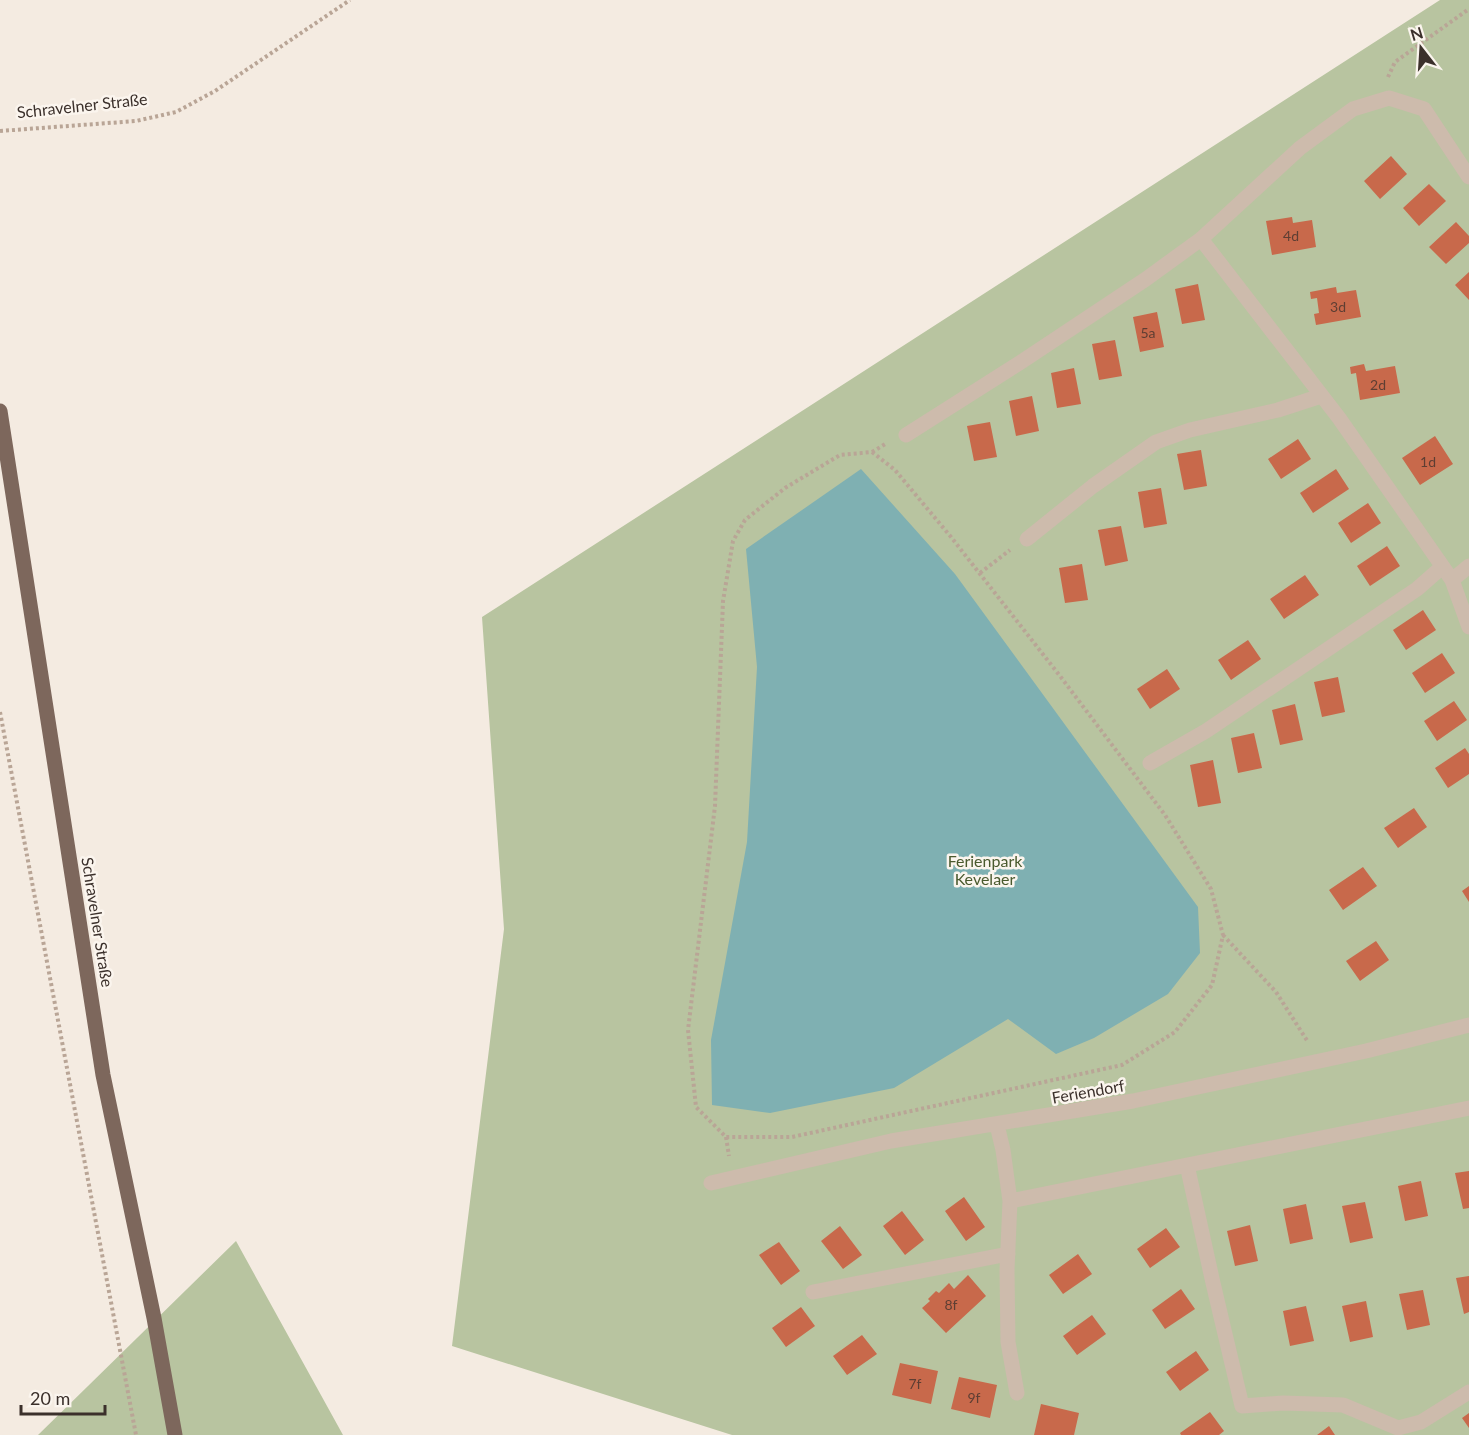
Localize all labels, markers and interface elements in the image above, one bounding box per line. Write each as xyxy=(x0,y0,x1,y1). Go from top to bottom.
north arrow xyxy=(1391,18,1451,78)
text: N xyxy=(1408,22,1425,44)
street label: Schravelner Straße xyxy=(16,89,148,121)
house number: 4d xyxy=(1283,227,1299,244)
house number: 3d xyxy=(1330,298,1346,315)
house number: 5a xyxy=(1140,324,1156,341)
house number: 2d xyxy=(1370,376,1386,393)
house number: 1d xyxy=(1420,453,1436,470)
park label: Ferienpark Kevelaer xyxy=(948,851,1023,888)
street label: Schravelner Straße xyxy=(78,856,118,988)
street label: Feriendorf xyxy=(1050,1075,1126,1107)
house number: 8f xyxy=(944,1296,958,1313)
house number: 7f xyxy=(908,1375,922,1392)
scale bar xyxy=(21,1378,105,1416)
text: 20 m xyxy=(30,1387,70,1409)
house number: 9f xyxy=(967,1389,981,1406)

